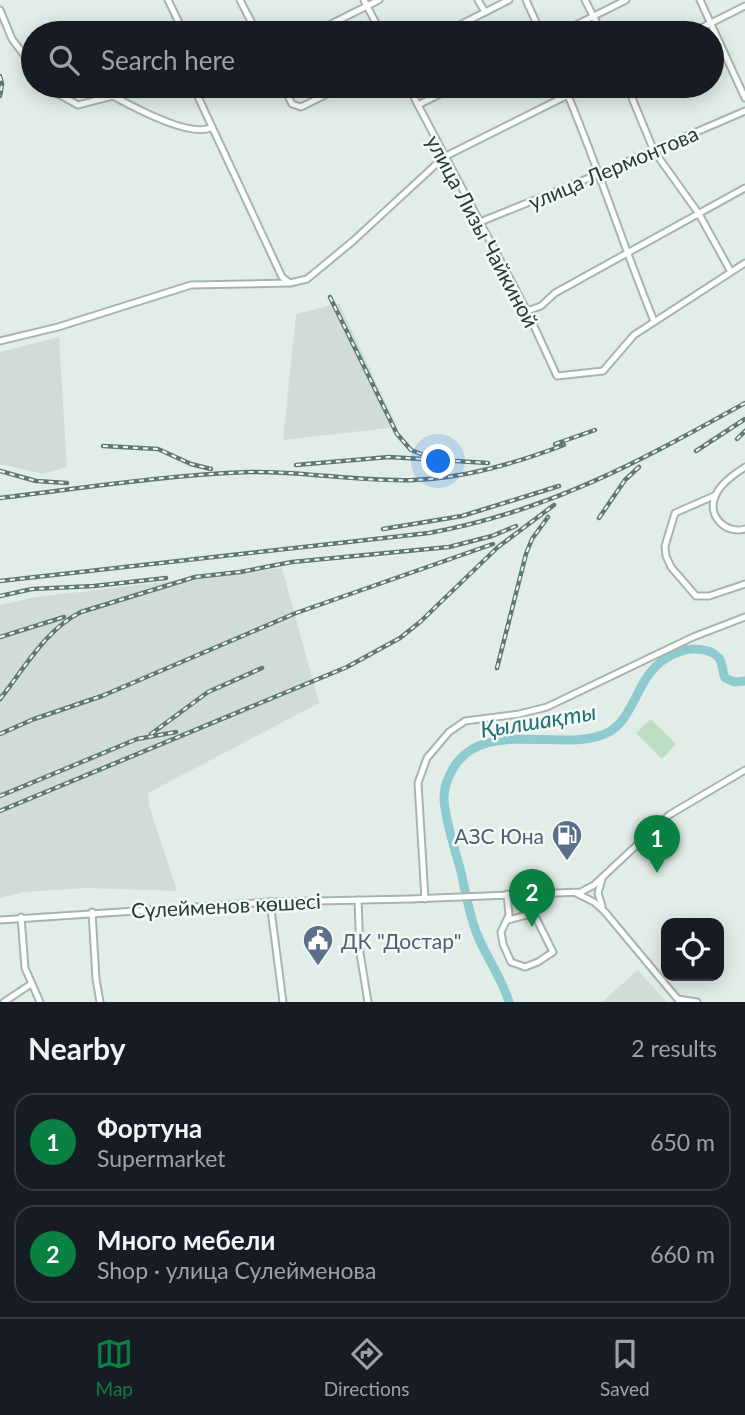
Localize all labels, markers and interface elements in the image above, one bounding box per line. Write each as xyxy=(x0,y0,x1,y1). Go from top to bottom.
search box xyxy=(21,21,724,98)
icon: search xyxy=(45,41,83,79)
text: Search here xyxy=(101,44,235,76)
street label: улица Лермонтова xyxy=(524,120,702,214)
street label: улица Лизы Чайкиной xyxy=(422,130,544,332)
your location xyxy=(421,444,455,478)
water label: Қылшақты xyxy=(478,697,598,743)
pin: 1 xyxy=(634,815,680,873)
fuel station icon: АЗС Юна xyxy=(550,818,584,862)
place label: АЗС Юна xyxy=(454,823,544,848)
pin: 2 xyxy=(509,869,555,927)
street label: Сүлейменов көшесі xyxy=(130,888,322,922)
map controls xyxy=(661,918,724,981)
button: locate xyxy=(661,918,724,981)
public building icon: ДК "Достар" xyxy=(301,923,335,967)
place label: ДК "Достар" xyxy=(341,928,461,953)
text: Nearby xyxy=(28,1030,126,1066)
text: 2 results xyxy=(631,1034,717,1062)
text: Фортуна xyxy=(97,1112,202,1144)
text: 1 xyxy=(46,1128,60,1156)
text: 650 m xyxy=(650,1128,715,1156)
text: Supermarket xyxy=(97,1144,226,1172)
text: Много мебели xyxy=(97,1224,275,1256)
text: 2 xyxy=(46,1240,60,1268)
text: 660 m xyxy=(650,1240,715,1268)
text: Shop · улица Сулейменова xyxy=(97,1256,376,1284)
tab: Map xyxy=(95,1335,133,1400)
tab: Directions xyxy=(324,1335,410,1400)
tab: Saved xyxy=(600,1335,650,1400)

